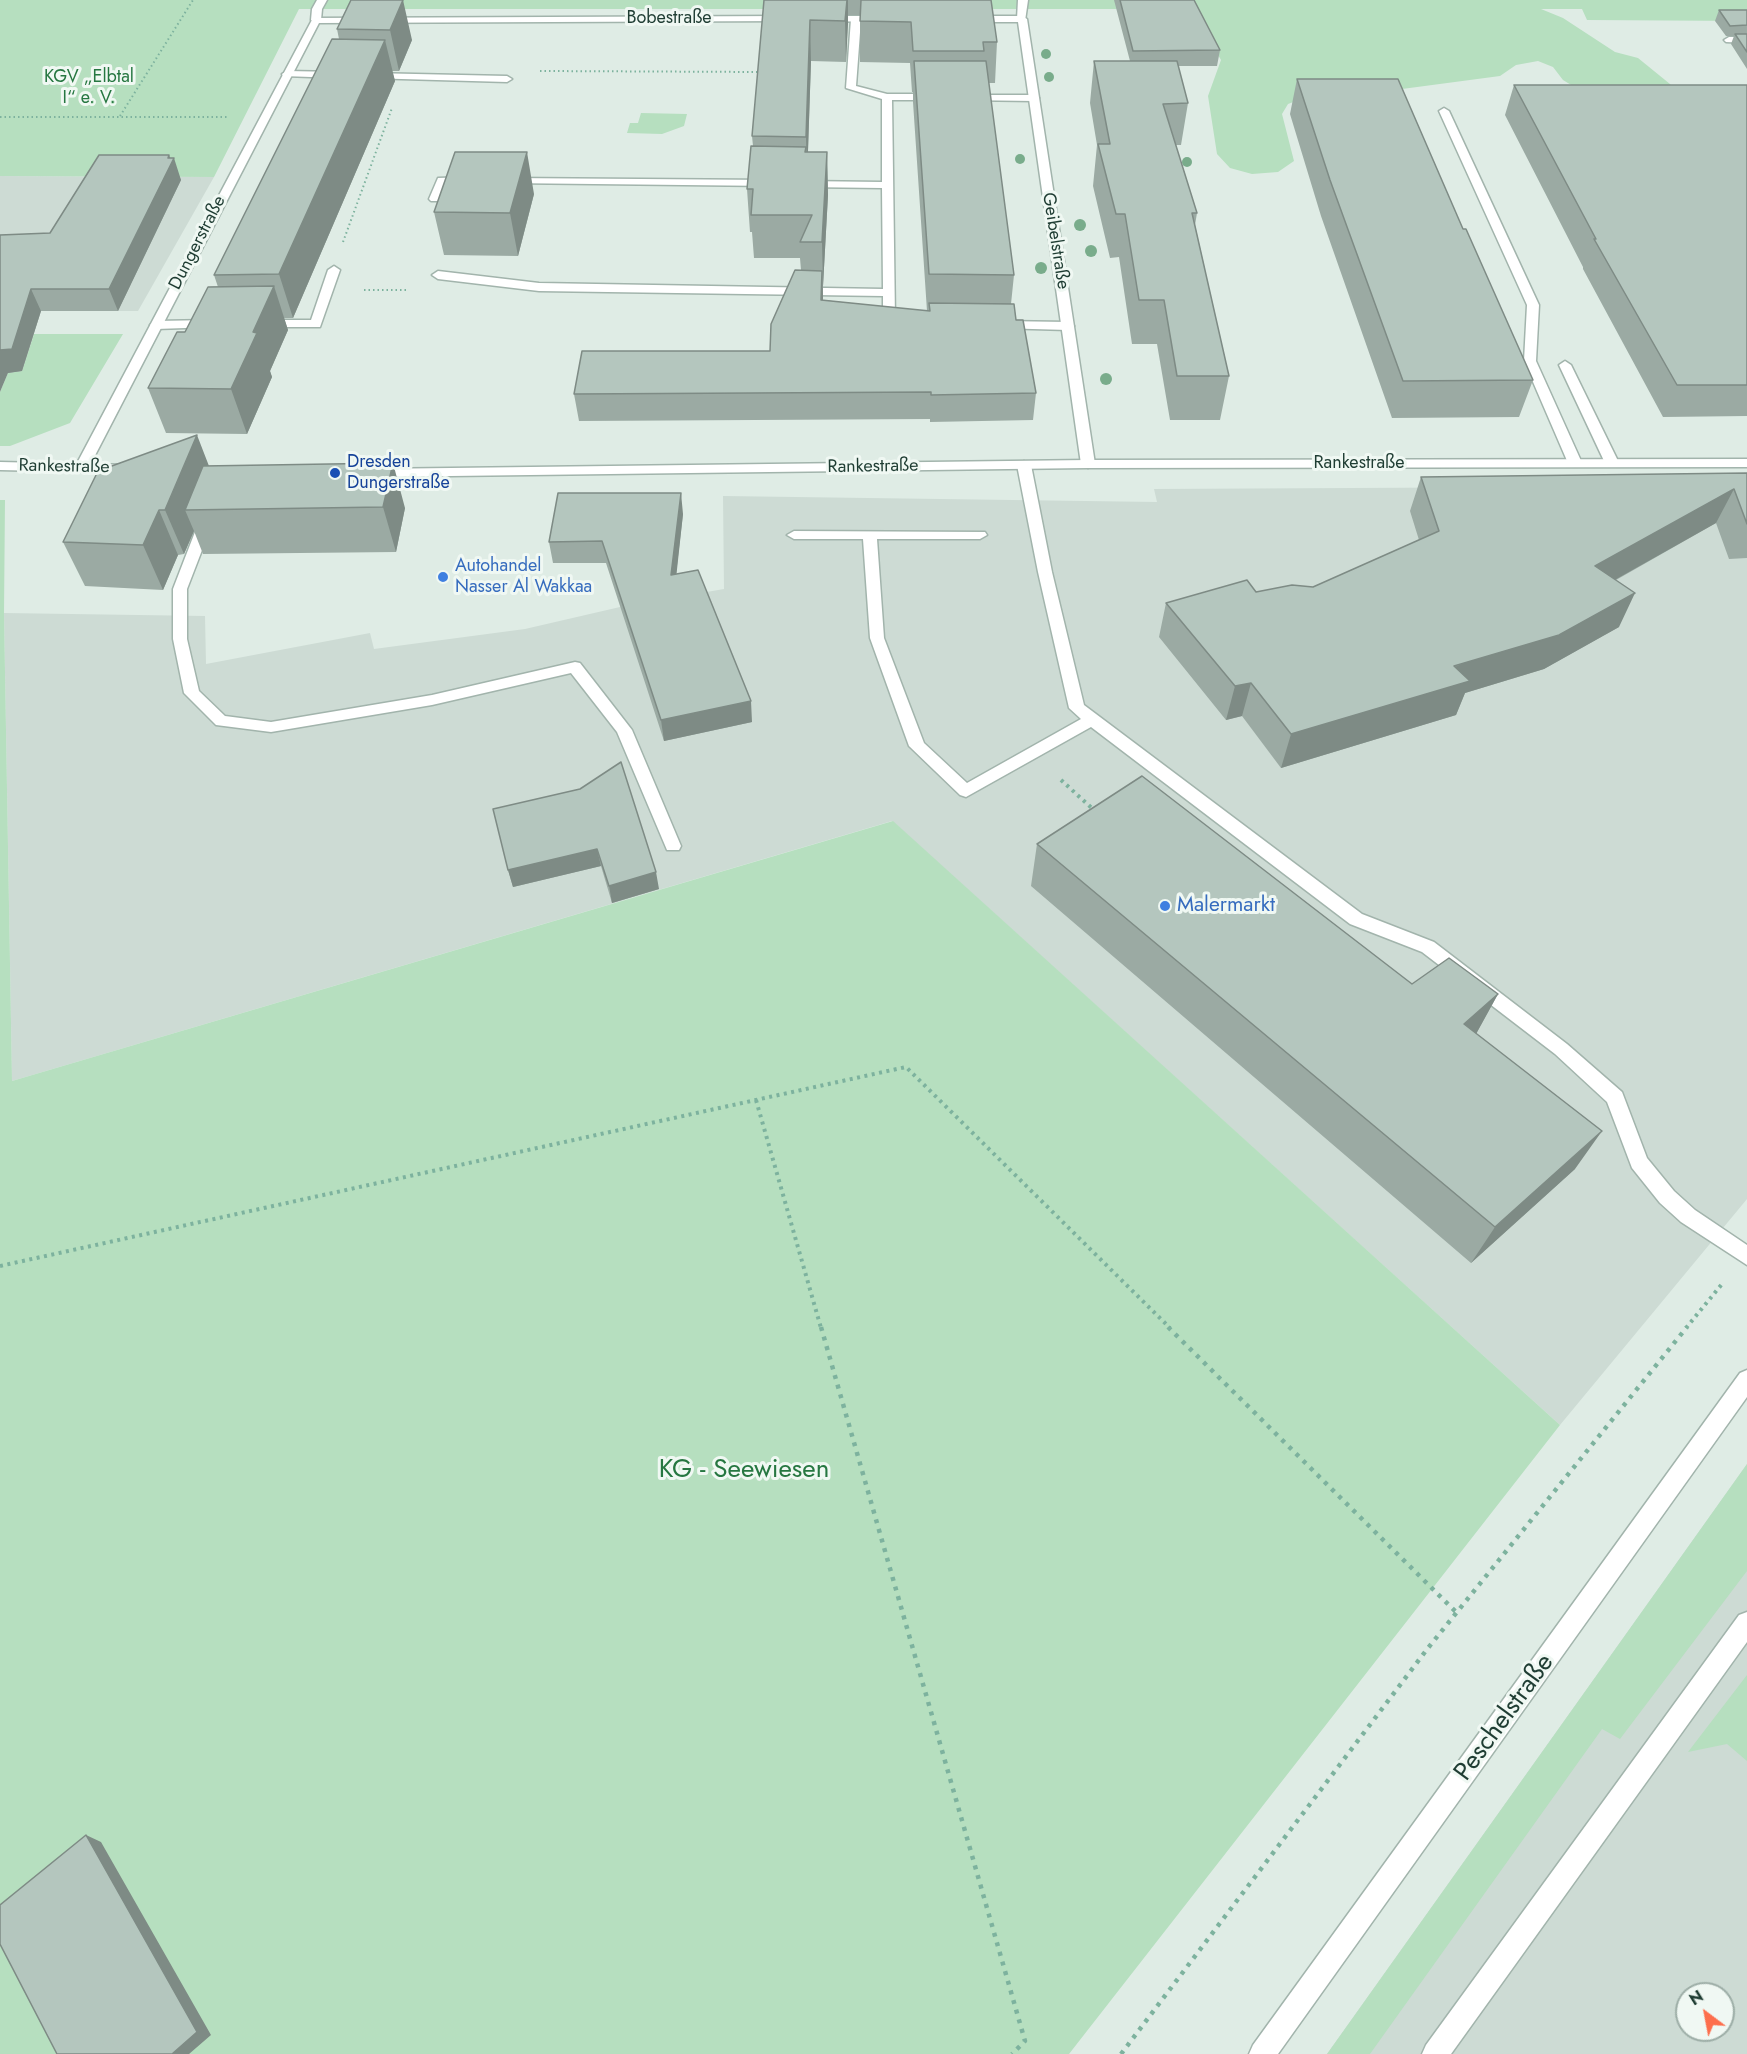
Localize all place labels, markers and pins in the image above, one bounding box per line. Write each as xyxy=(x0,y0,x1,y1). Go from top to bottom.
place label: Dresden Dungerstraße xyxy=(347,452,450,494)
marker: Dresden Dungerstraße xyxy=(328,466,342,480)
place label: Autohandel Nasser Al Wakkaa xyxy=(455,556,592,598)
marker: Autohandel Nasser Al Wakkaa xyxy=(436,570,450,584)
place label: Malermarkt xyxy=(1177,893,1275,919)
marker: Malermarkt xyxy=(1158,899,1172,913)

